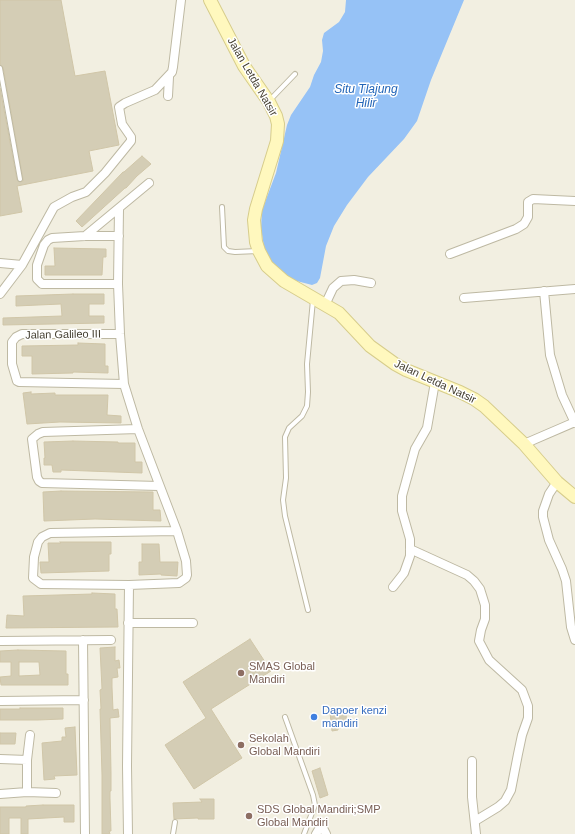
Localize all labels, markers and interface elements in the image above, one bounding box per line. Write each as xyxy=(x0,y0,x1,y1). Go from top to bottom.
street label: Jalan Letda Natsir xyxy=(224,35,280,119)
water label: Situ Tlajung Hilir xyxy=(334,83,398,111)
street label: Jalan Galileo III xyxy=(25,328,101,342)
street label: Jalan Letda Natsir xyxy=(392,357,478,407)
place label: SMAS Global Mandiri xyxy=(249,660,315,686)
marker: SMAS Global Mandiri xyxy=(236,668,246,678)
place label: Dapoer kenzi mandiri xyxy=(322,704,387,730)
marker: Dapoer kenzi mandiri xyxy=(309,712,319,722)
place label: Sekolah Global Mandiri xyxy=(249,732,320,758)
marker: Sekolah Global Mandiri xyxy=(236,740,246,750)
place label: SDS Global Mandiri;SMP Global Mandiri xyxy=(257,803,380,829)
marker: SDS Global Mandiri;SMP Global Mandiri xyxy=(244,811,254,821)

